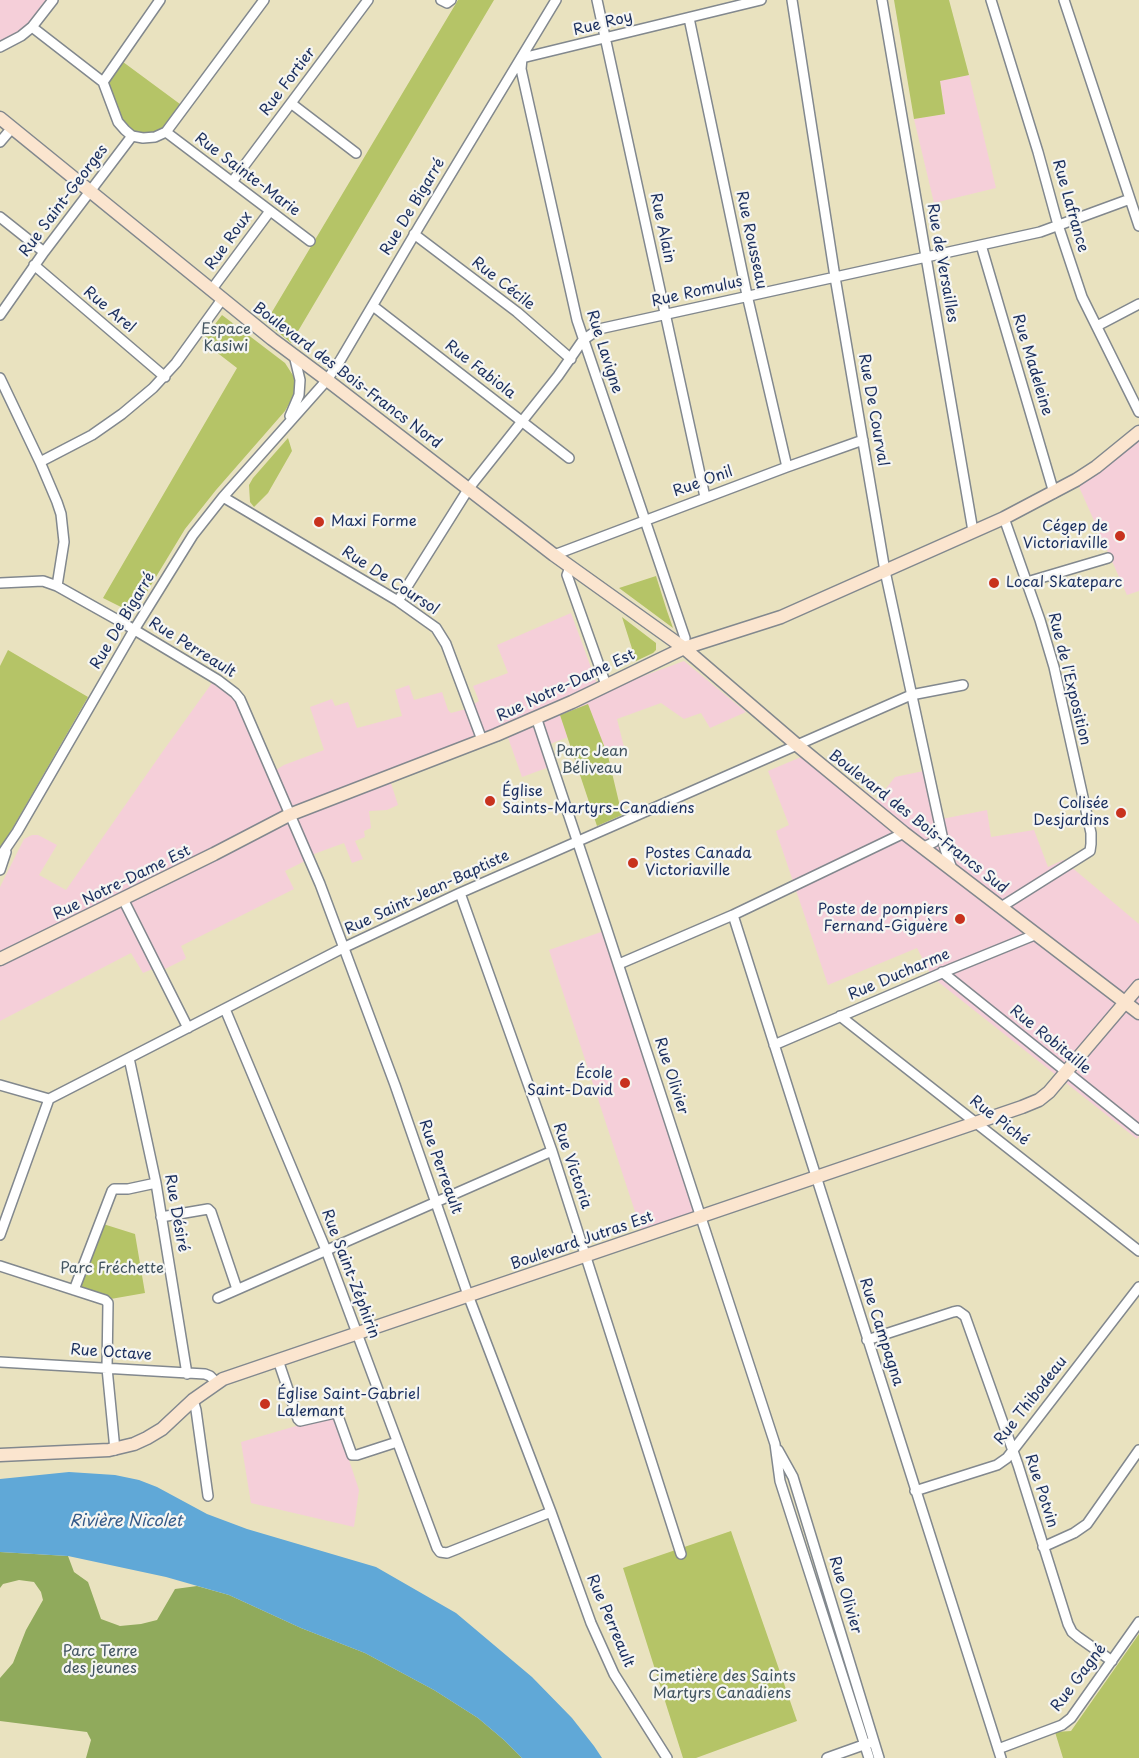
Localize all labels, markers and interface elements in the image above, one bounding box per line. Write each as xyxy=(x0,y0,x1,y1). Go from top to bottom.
street label: Rue Roy xyxy=(571,8,635,40)
street label: Rue Fortier xyxy=(256,44,320,120)
street label: Rue Sainte-Marie xyxy=(191,129,303,221)
street label: Rue Saint-Georges xyxy=(16,141,112,261)
street label: Rue De Bigarré xyxy=(377,155,449,259)
street label: Rue Lafrance xyxy=(1048,158,1092,254)
street label: Rue Rousseau xyxy=(732,189,770,291)
street label: Rue Alain xyxy=(646,191,678,265)
street label: Rue de Versailles xyxy=(923,202,961,324)
street label: Rue Roux xyxy=(202,208,256,274)
street label: Rue Cécile xyxy=(468,254,538,314)
street label: Rue Romulus xyxy=(650,273,744,311)
street label: Rue Arel xyxy=(79,283,139,337)
street label: Boulevard des Bois-Francs Nord xyxy=(249,299,445,453)
street label: Rue Lavigne xyxy=(582,308,626,396)
street label: Rue Madeleine xyxy=(1008,312,1056,418)
park label: Espace Kasiwi xyxy=(201,321,251,356)
street label: Rue Fabiola xyxy=(441,337,519,403)
street label: Rue De Courval xyxy=(854,352,892,468)
street label: Rue Onil xyxy=(671,463,735,501)
place label: Maxi Forme xyxy=(331,513,417,531)
marker: Maxi Forme xyxy=(312,515,326,529)
place label: Cégep de Victoriaville xyxy=(1023,518,1108,553)
marker: Cégep de Victoriaville xyxy=(1113,529,1127,543)
street label: Rue De Coursol xyxy=(338,543,442,619)
street label: Rue De Bigarré xyxy=(87,569,159,673)
place label: Local Skateparc xyxy=(1006,574,1122,592)
marker: Local Skateparc xyxy=(987,576,1001,590)
street label: Rue de l'Exposition xyxy=(1044,611,1094,747)
street label: Rue Perreault xyxy=(145,614,239,682)
street label: Rue Notre-Dame Est xyxy=(494,646,638,726)
park label: Parc Jean Béliveau xyxy=(556,743,628,778)
street label: Boulevard des Bois-Francs Sud xyxy=(825,747,1011,897)
place label: Église Saints-Martyrs-Canadiens xyxy=(502,783,694,818)
marker: Église Saints-Martyrs-Canadiens xyxy=(483,794,497,808)
place label: Colisée Desjardins xyxy=(1033,795,1109,830)
marker: Colisée Desjardins xyxy=(1114,806,1128,820)
street label: Rue Notre-Dame Est xyxy=(50,842,194,924)
place label: Postes Canada Victoriaville xyxy=(645,845,752,880)
street label: Rue Saint-Jean-Baptiste xyxy=(342,847,512,939)
marker: Postes Canada Victoriaville xyxy=(626,856,640,870)
place label: Poste de pompiers Fernand-Giguère xyxy=(818,901,948,936)
marker: Poste de pompiers Fernand-Giguère xyxy=(953,912,967,926)
street label: Rue Ducharme xyxy=(846,946,952,1004)
street label: Rue Robitaille xyxy=(1006,1002,1094,1078)
street label: Rue Olivier xyxy=(650,1035,692,1117)
place label: École Saint-David xyxy=(527,1065,613,1100)
marker: École Saint-David xyxy=(618,1076,632,1090)
street label: Rue Piché xyxy=(966,1092,1032,1150)
street label: Rue Perreault xyxy=(415,1117,465,1217)
street label: Rue Victoria xyxy=(549,1121,595,1211)
street label: Rue Désiré xyxy=(160,1173,192,1253)
street label: Rue Saint-Zéphirin xyxy=(317,1207,383,1341)
street label: Boulevard Jutras Est xyxy=(508,1208,656,1274)
park label: Parc Fréchette xyxy=(60,1260,164,1278)
street label: Rue Campagna xyxy=(855,1276,907,1388)
street label: Rue Octave xyxy=(70,1341,152,1365)
street label: Rue Thibodeau xyxy=(991,1353,1071,1449)
place label: Église Saint-Gabriel Lalemant xyxy=(277,1386,420,1421)
marker: Église Saint-Gabriel Lalemant xyxy=(258,1397,272,1411)
street label: Rue Potvin xyxy=(1021,1452,1061,1530)
water label: Rivière Nicolet xyxy=(70,1512,182,1532)
street label: Rue Olivier xyxy=(825,1554,865,1636)
street label: Rue Perreault xyxy=(582,1572,638,1670)
street label: Rue Gagné xyxy=(1048,1640,1110,1716)
park label: Parc Terre des jeunes xyxy=(63,1643,137,1678)
park label: Cimetière des Saints Martyrs Canadiens xyxy=(648,1668,796,1703)

